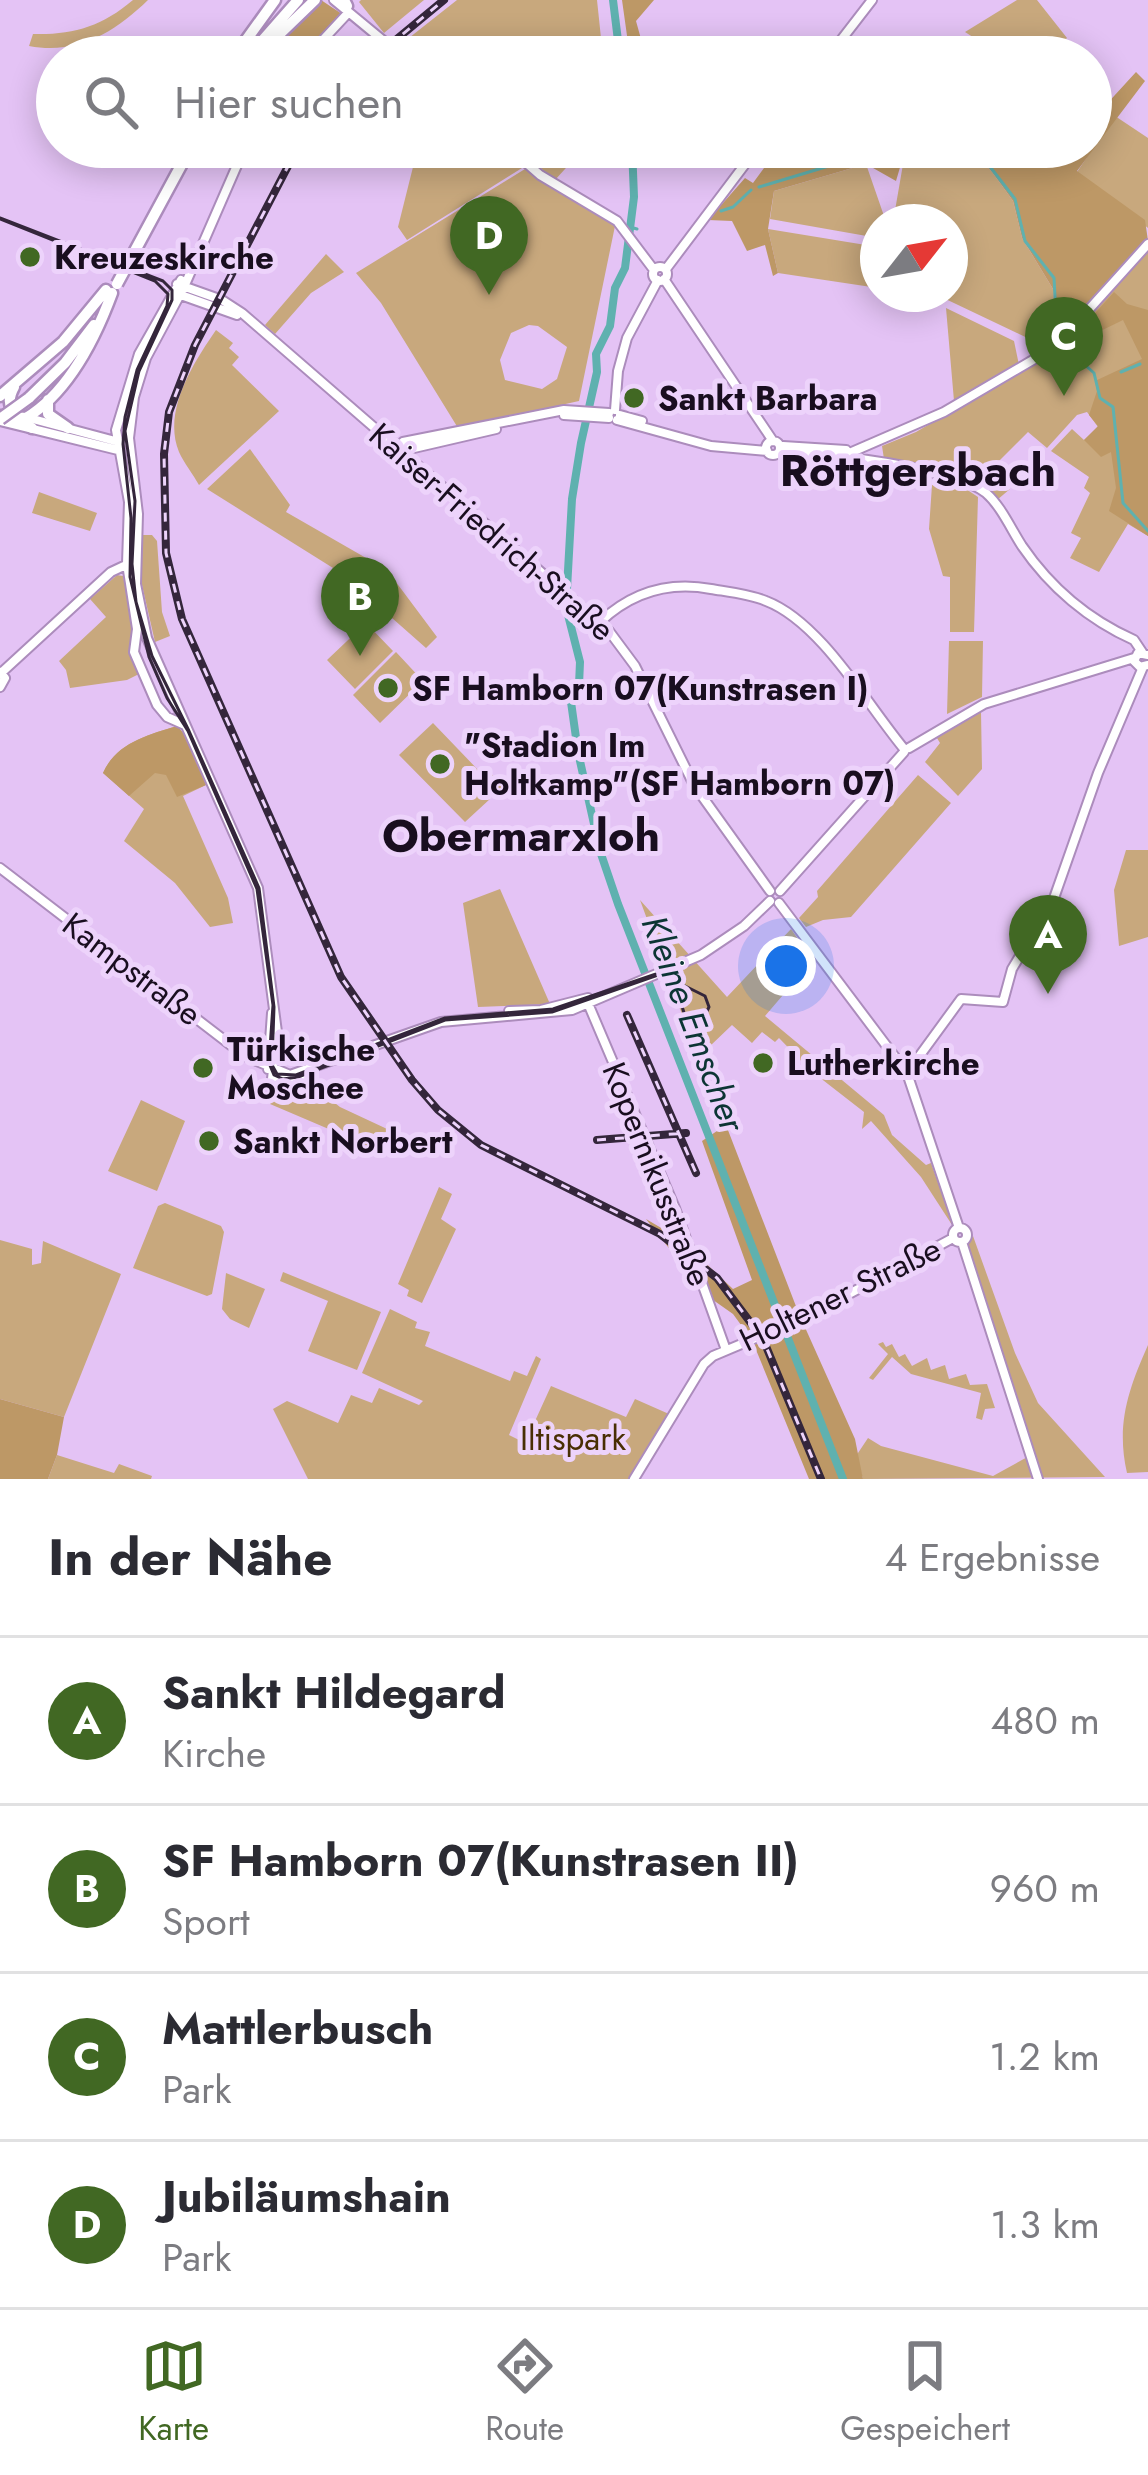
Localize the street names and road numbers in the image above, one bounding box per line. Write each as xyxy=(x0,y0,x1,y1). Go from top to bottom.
street label: Kaiser-Friedrich-Straße xyxy=(359,412,625,652)
street label: Kampstraße xyxy=(53,901,211,1037)
street label: Kopernikusstraße xyxy=(591,1055,723,1293)
street label: Holtener Straße xyxy=(732,1225,948,1363)

